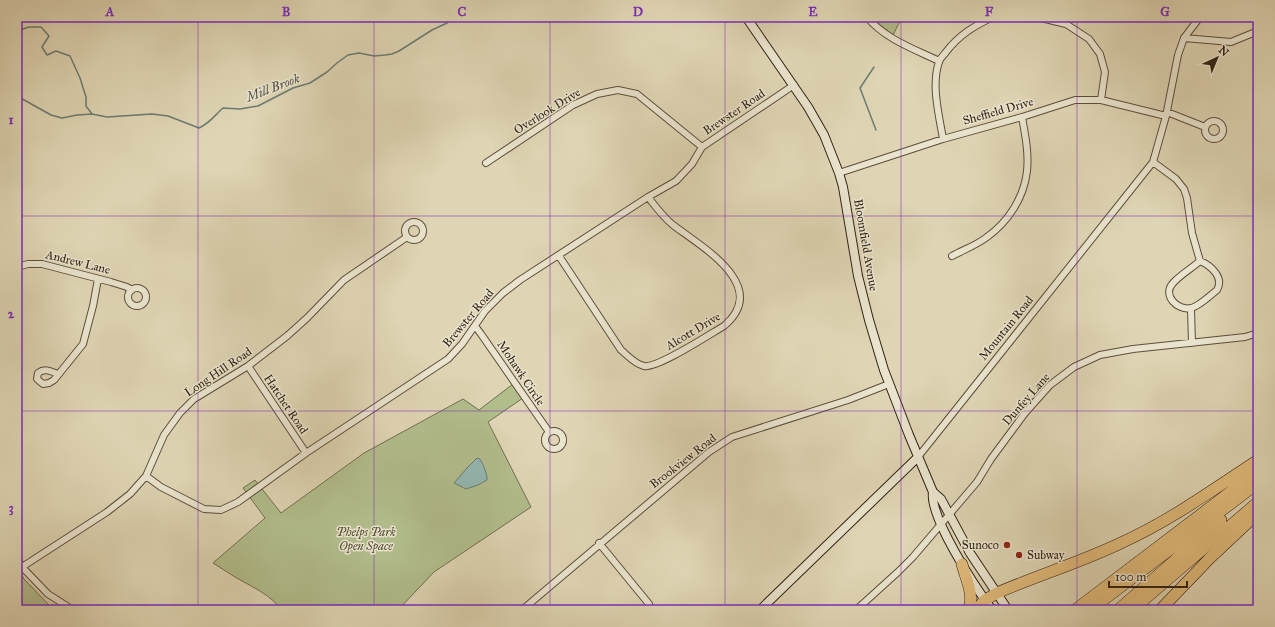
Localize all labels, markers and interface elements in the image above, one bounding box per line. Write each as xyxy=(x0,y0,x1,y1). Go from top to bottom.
text: A xyxy=(105,4,115,20)
text: B xyxy=(282,4,291,20)
text: C xyxy=(458,4,467,20)
text: D xyxy=(633,4,643,20)
text: E xyxy=(808,4,818,20)
text: F xyxy=(985,4,994,20)
text: G xyxy=(1160,4,1170,20)
north arrow xyxy=(1197,38,1237,78)
text: N xyxy=(1216,43,1232,60)
water label: Mill Brook xyxy=(242,70,302,106)
street label: Overlook Drive xyxy=(511,85,583,137)
street label: Brewster Road xyxy=(700,86,768,138)
street label: Sheffield Drive xyxy=(961,94,1035,128)
text: 1 xyxy=(8,112,14,128)
street label: Bloomfield Avenue xyxy=(851,198,881,292)
street label: Andrew Lane xyxy=(43,247,112,277)
street label: Brewster Road xyxy=(440,286,496,350)
street label: Mountain Road xyxy=(976,293,1036,363)
text: 2 xyxy=(8,306,15,322)
street label: Alcott Drive xyxy=(662,309,723,353)
street label: Mohawk Circle xyxy=(494,338,548,408)
street label: Long Hill Road xyxy=(182,344,255,400)
street label: Dunfey Lane xyxy=(999,370,1053,428)
street label: Hatchet Road xyxy=(261,372,311,436)
street label: Brookview Road xyxy=(647,431,719,491)
text: 3 xyxy=(8,500,14,516)
park label: Phelps Park Open Space xyxy=(336,525,396,554)
place label: Sunoco xyxy=(962,538,999,552)
marker: Sunoco xyxy=(1002,540,1012,550)
place label: Subway xyxy=(1027,548,1065,562)
marker: Subway xyxy=(1014,550,1024,560)
scale bar xyxy=(1109,563,1187,589)
text: 100 m xyxy=(1115,570,1146,584)

